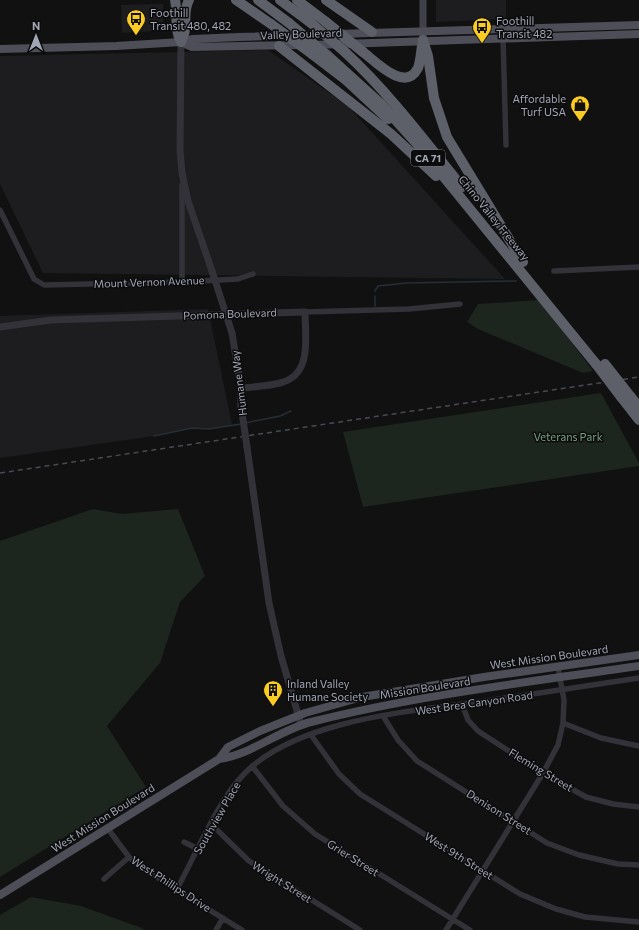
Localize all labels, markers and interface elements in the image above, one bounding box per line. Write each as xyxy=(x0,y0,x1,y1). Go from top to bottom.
place label: Foothill Transit 480, 482 xyxy=(150,6,231,32)
bus stop icon: Foothill Transit 480, 482 xyxy=(125,8,147,36)
place label: Foothill Transit 482 xyxy=(496,14,552,40)
north arrow xyxy=(16,16,56,56)
bus stop icon: Foothill Transit 482 xyxy=(471,16,493,44)
text: N xyxy=(32,19,40,32)
street label: Valley Boulevard xyxy=(260,26,342,41)
place label: Affordable Turf USA xyxy=(512,92,566,118)
shop icon: Affordable Turf USA xyxy=(569,94,591,122)
road number: CA 71 xyxy=(411,150,445,166)
street label: Chino Valley Freeway xyxy=(456,173,533,263)
street label: Mount Vernon Avenue xyxy=(93,273,205,290)
street label: Pomona Boulevard xyxy=(183,305,277,322)
street label: Humane Way xyxy=(228,349,249,417)
park label: Veterans Park xyxy=(533,430,603,443)
street label: West Mission Boulevard xyxy=(489,642,609,671)
street label: Mission Boulevard xyxy=(379,674,471,701)
place label: Inland Valley Humane Society xyxy=(287,677,368,703)
building icon: Inland Valley Humane Society xyxy=(262,679,284,707)
street label: West Brea Canyon Road xyxy=(414,688,533,717)
street label: Fleming Street xyxy=(507,745,576,794)
street label: Southview Place xyxy=(191,779,243,856)
street label: West Mission Boulevard xyxy=(49,780,157,855)
street label: Denison Street xyxy=(464,786,535,837)
street label: West 9th Street xyxy=(423,829,496,882)
street label: Grier Street xyxy=(325,837,382,879)
street label: West Phillips Drive xyxy=(129,853,214,914)
street label: Wright Street xyxy=(250,858,315,905)

